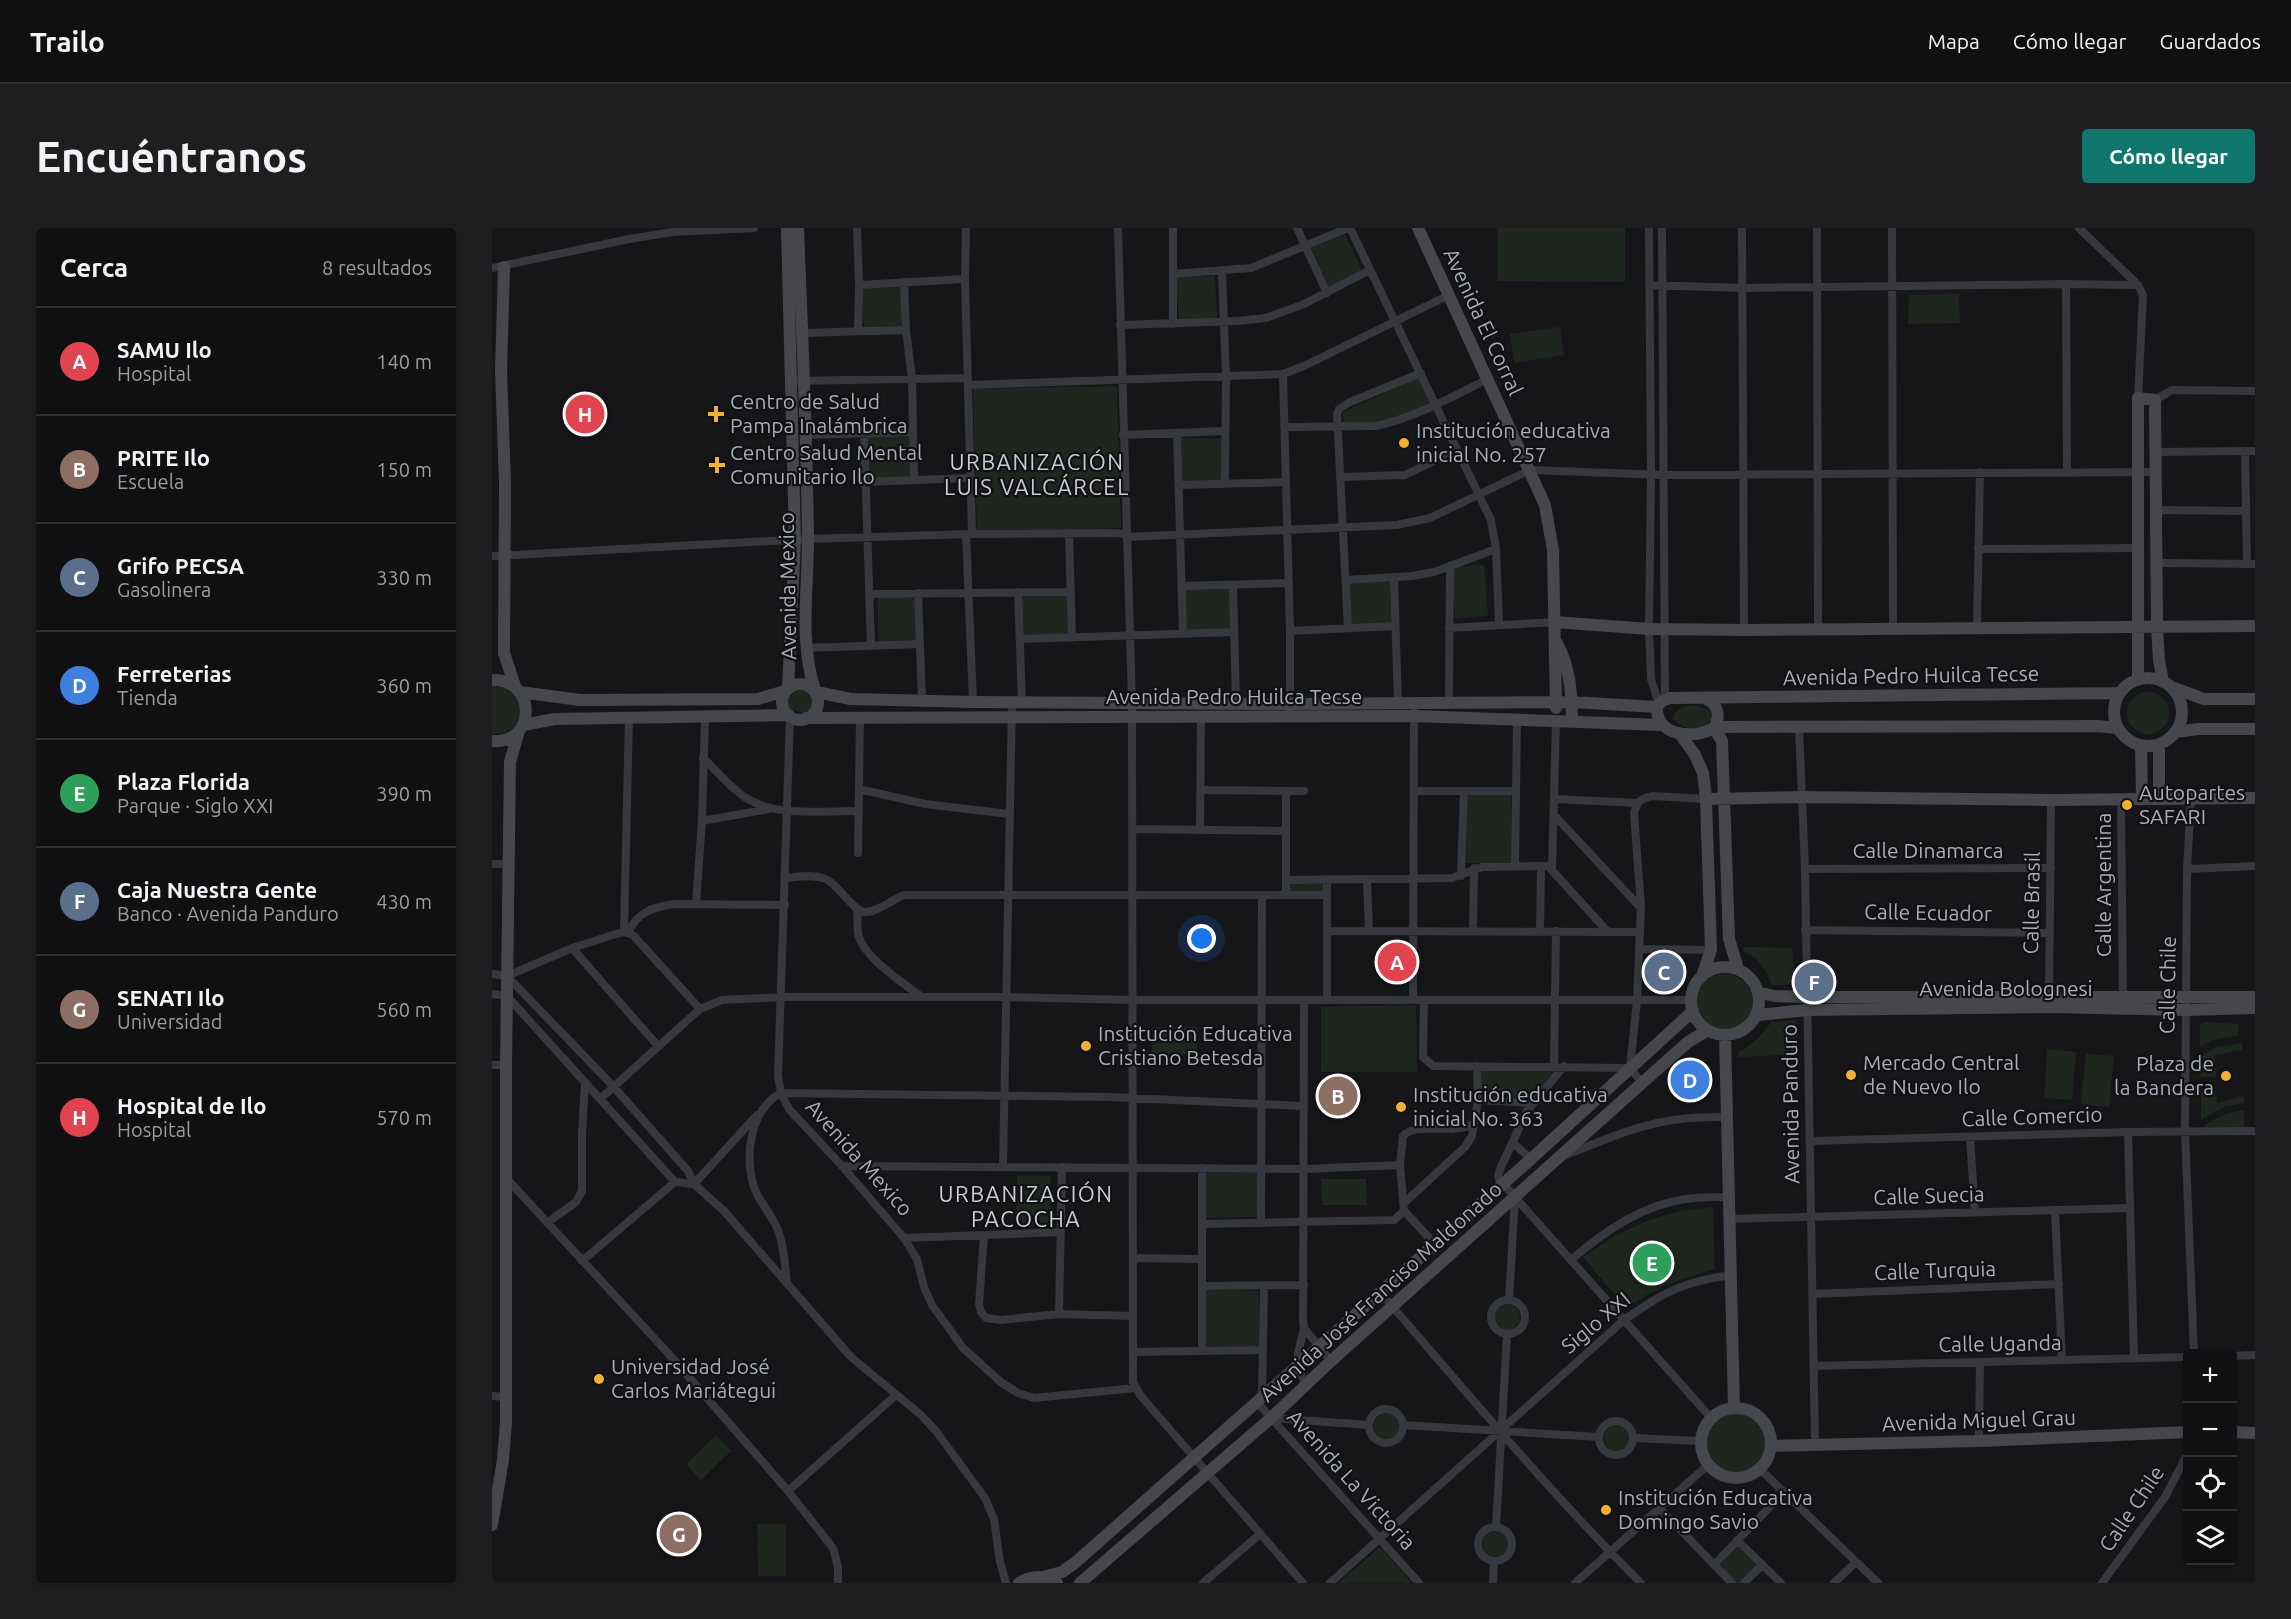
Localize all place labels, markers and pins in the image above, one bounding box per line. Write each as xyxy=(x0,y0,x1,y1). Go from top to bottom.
place label: Centro de Salud Pampa Inalámbrica xyxy=(730,389,908,437)
pin: H xyxy=(566,392,604,436)
marker: Centro de Salud Pampa Inalámbrica xyxy=(707,405,725,423)
place label: Institución educativa inicial No. 257 xyxy=(1416,418,1611,466)
marker: Institución educativa inicial No. 257 xyxy=(1397,436,1411,450)
place label: Centro Salud Mental Comunitario Ilo xyxy=(730,440,922,488)
marker: Centro Salud Mental Comunitario Ilo xyxy=(708,456,726,474)
place label: Autopartes SAFARI xyxy=(2139,780,2245,828)
marker: Autopartes SAFARI xyxy=(2120,798,2134,812)
pin: A xyxy=(1378,940,1416,984)
pin: C xyxy=(1644,950,1684,994)
pin: F xyxy=(1794,960,1834,1005)
place label: Institución Educativa Cristiano Betesda xyxy=(1098,1021,1293,1069)
marker: Institución Educativa Cristiano Betesda xyxy=(1079,1039,1093,1053)
place label: Mercado Central de Nuevo Ilo xyxy=(1863,1050,2020,1098)
place label: Plaza de la Bandera xyxy=(2114,1051,2214,1099)
pin: D xyxy=(1670,1058,1710,1102)
marker: Mercado Central de Nuevo Ilo xyxy=(1844,1068,1858,1082)
marker: Plaza de la Bandera xyxy=(2219,1069,2233,1083)
pin: B xyxy=(1318,1074,1358,1118)
place label: Institución educativa inicial No. 363 xyxy=(1413,1082,1608,1130)
marker: Institución educativa inicial No. 363 xyxy=(1394,1100,1408,1114)
pin: E xyxy=(1632,1240,1672,1286)
place label: Universidad José Carlos Mariátegui xyxy=(611,1354,776,1402)
marker: Universidad José Carlos Mariátegui xyxy=(592,1372,606,1386)
place label: Institución Educativa Domingo Savio xyxy=(1618,1485,1813,1533)
marker: Institución Educativa Domingo Savio xyxy=(1599,1503,1613,1517)
pin: G xyxy=(660,1512,699,1556)

